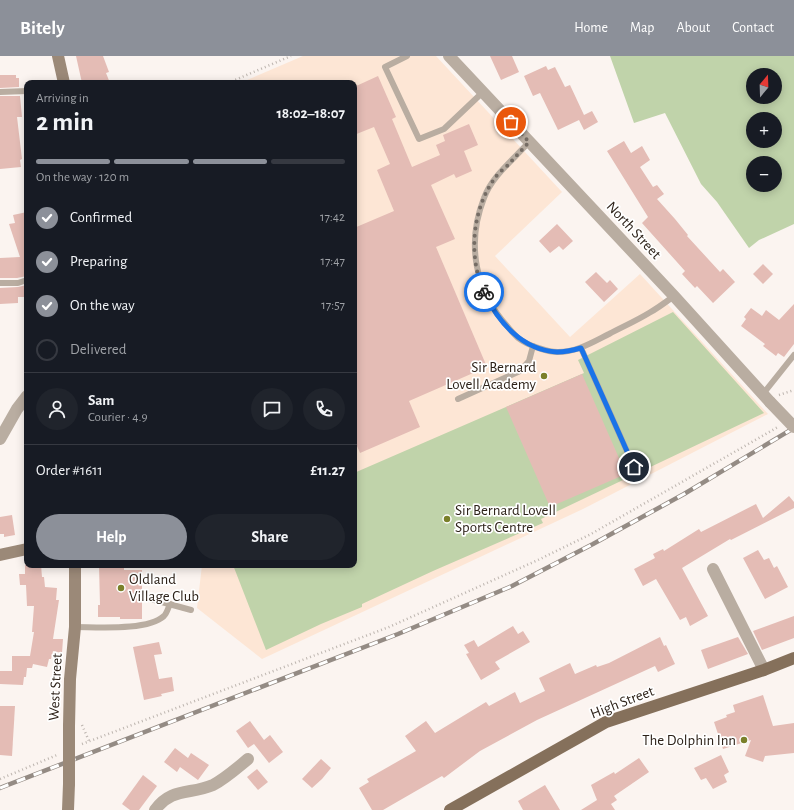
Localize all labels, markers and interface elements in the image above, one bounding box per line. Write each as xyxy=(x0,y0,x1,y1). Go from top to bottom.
text: Bitely xyxy=(20,19,65,38)
text: Home xyxy=(574,21,608,35)
text: Map xyxy=(630,21,654,35)
text: About xyxy=(676,21,710,35)
text: Contact xyxy=(732,21,774,35)
north arrow xyxy=(746,68,782,104)
map controls xyxy=(746,68,782,192)
text: Arriving in xyxy=(36,92,89,105)
pin xyxy=(494,105,528,139)
text: 18:02–18:07 xyxy=(276,106,345,121)
text: 2 min xyxy=(36,109,94,135)
icon: bag xyxy=(500,111,522,133)
button: + xyxy=(746,112,782,148)
button: − xyxy=(746,156,782,192)
text: On the way · 120 m xyxy=(36,171,129,184)
street label: North Street xyxy=(603,199,664,262)
icon: check xyxy=(36,207,58,229)
text: Confirmed xyxy=(70,210,132,225)
text: 17:42 xyxy=(320,211,345,224)
icon: check xyxy=(36,251,58,273)
text: Preparing xyxy=(70,254,127,269)
text: 17:47 xyxy=(320,255,345,268)
courier xyxy=(464,272,504,312)
icon: bike xyxy=(473,281,495,303)
icon: check xyxy=(36,295,58,317)
text: On the way xyxy=(70,298,135,313)
text: 17:57 xyxy=(321,299,345,312)
text: Delivered xyxy=(70,342,127,357)
place label: Sir Bernard Lovell Academy xyxy=(446,360,537,392)
marker: Sir Bernard Lovell Academy xyxy=(539,371,549,381)
button: person xyxy=(36,388,78,430)
button: chat xyxy=(251,388,293,430)
button: phone xyxy=(303,388,345,430)
text: Sam xyxy=(88,393,114,408)
text: Courier · 4.9 xyxy=(88,411,148,424)
pin xyxy=(617,450,651,484)
icon: home xyxy=(623,456,645,478)
text: Order #1611 xyxy=(36,463,103,478)
text: £11.27 xyxy=(311,463,345,478)
place label: Sir Bernard Lovell Sports Centre xyxy=(455,503,556,535)
button: Help xyxy=(36,514,187,560)
button: Share xyxy=(195,514,345,560)
marker: Sir Bernard Lovell Sports Centre xyxy=(442,514,452,524)
place label: Oldland Village Club xyxy=(129,572,199,604)
marker: Oldland Village Club xyxy=(116,583,126,593)
street label: West Street xyxy=(46,653,65,721)
street label: High Street xyxy=(588,683,656,721)
place label: The Dolphin Inn xyxy=(642,733,736,748)
marker: The Dolphin Inn xyxy=(739,735,749,745)

